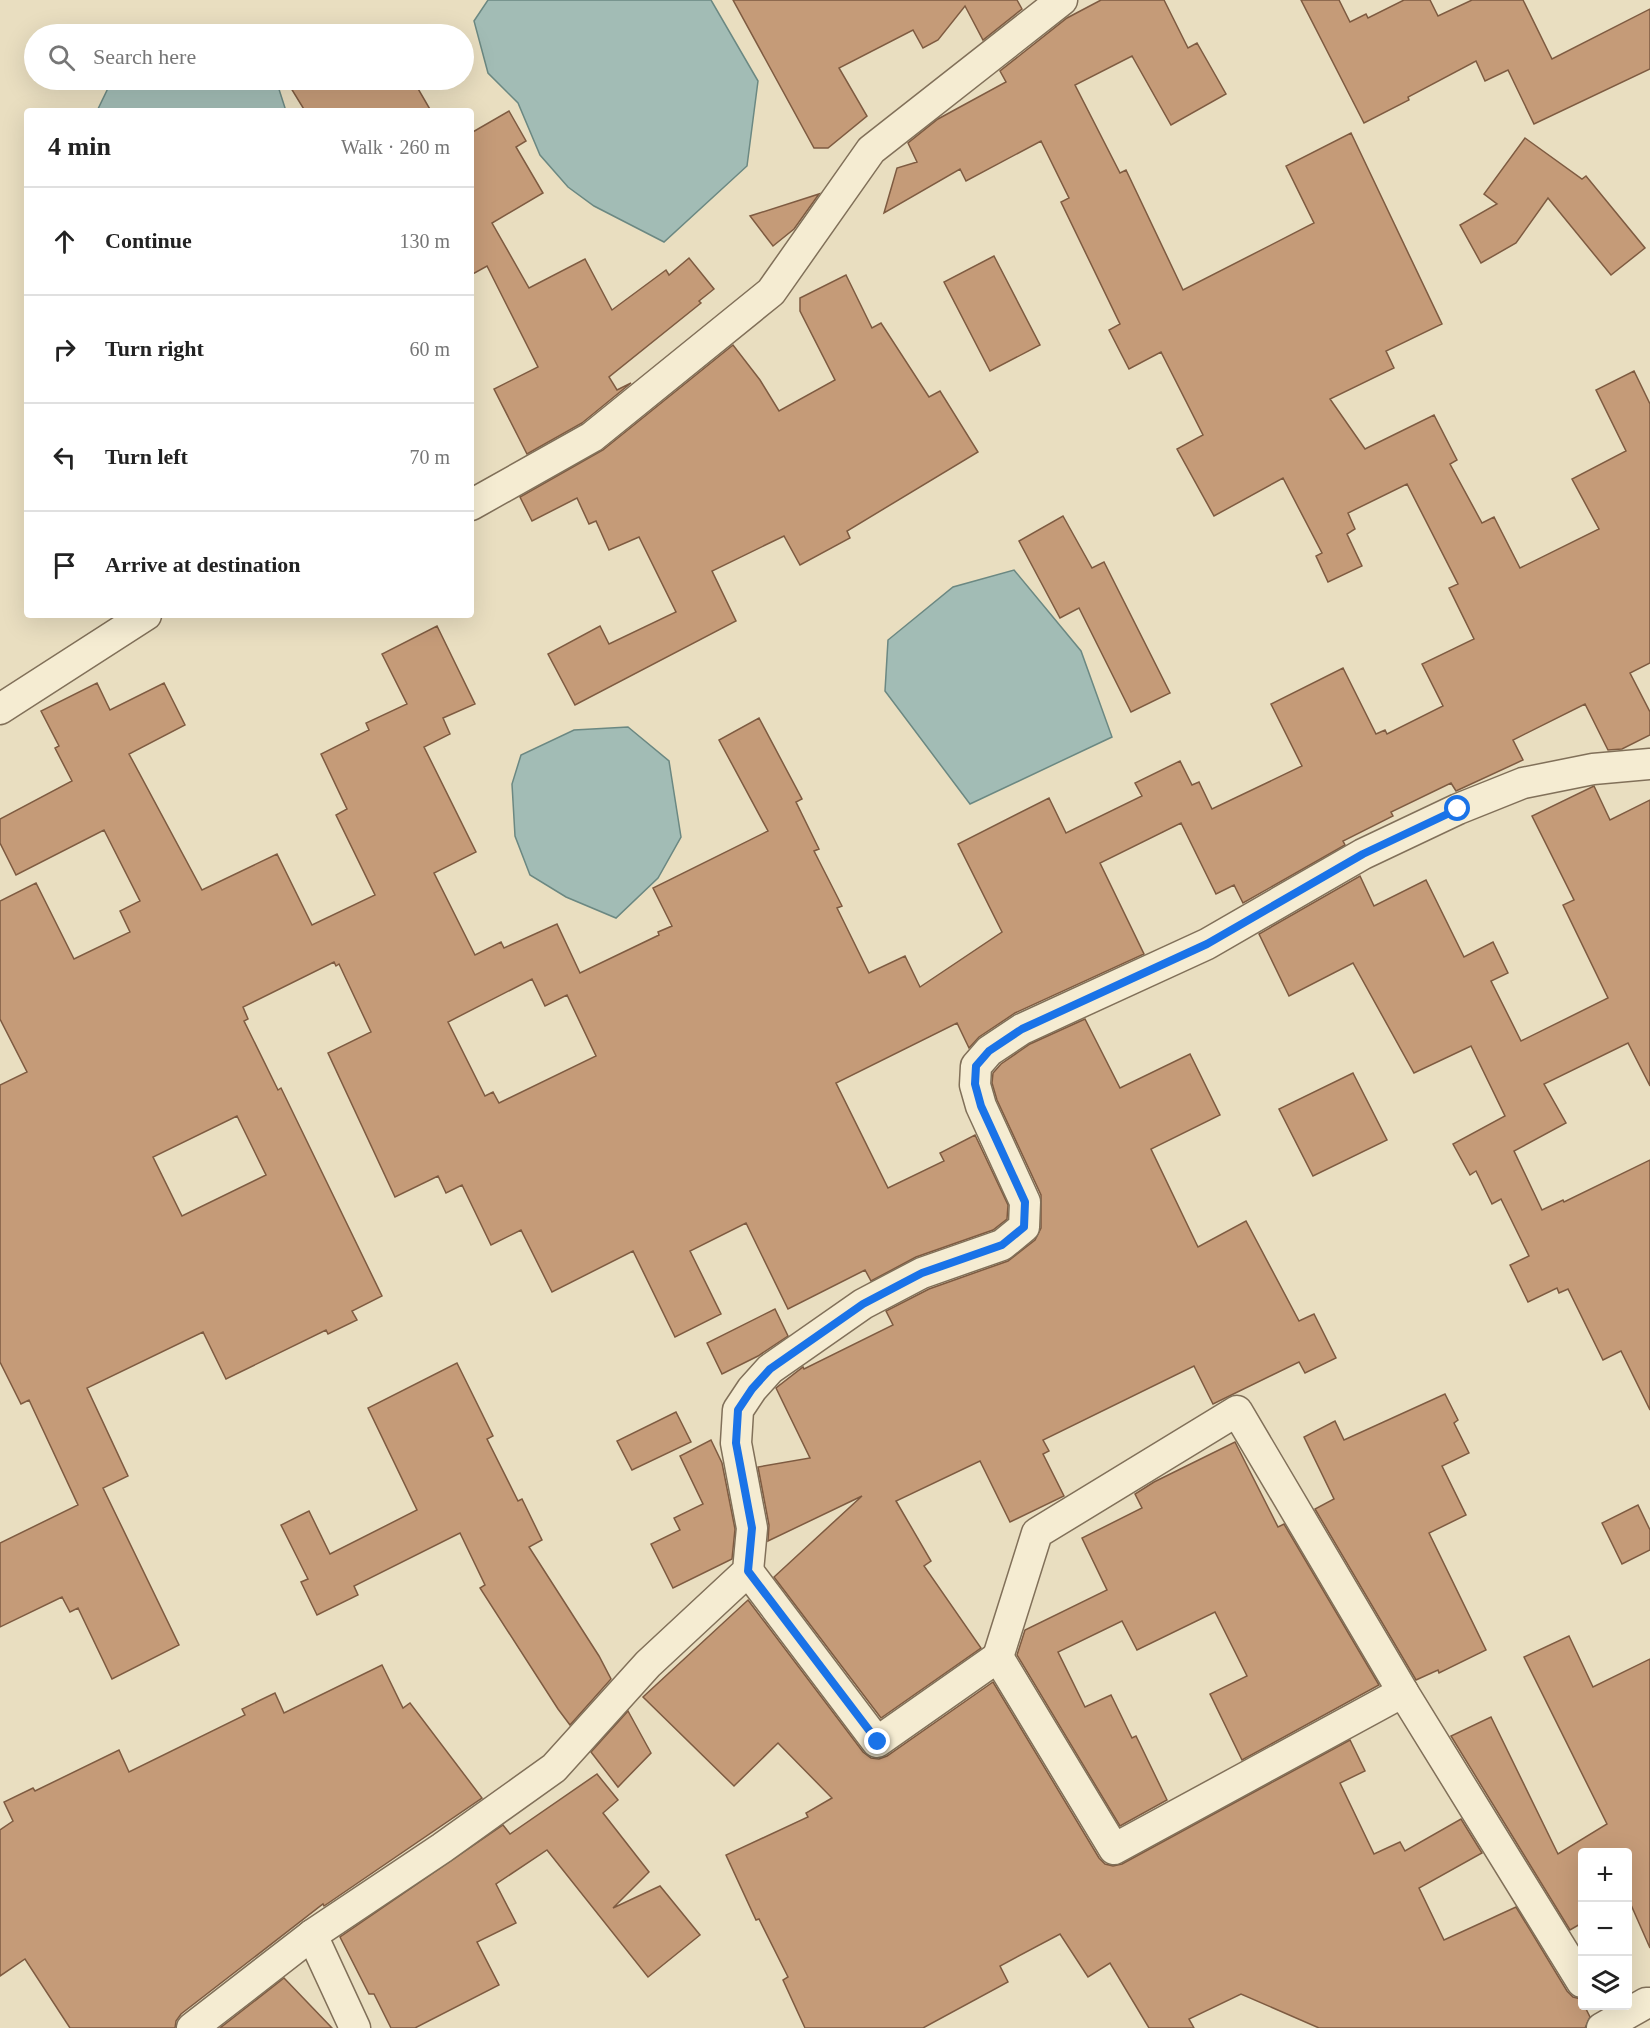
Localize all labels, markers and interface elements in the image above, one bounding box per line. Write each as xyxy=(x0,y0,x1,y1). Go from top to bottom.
search box xyxy=(24,24,474,90)
icon: search xyxy=(45,41,78,74)
text: Search here xyxy=(93,44,196,69)
text: 4 min xyxy=(48,132,111,161)
text: Walk · 260 m xyxy=(341,136,450,158)
icon: ahead xyxy=(48,225,81,258)
text: Continue xyxy=(105,228,192,253)
text: 130 m xyxy=(399,230,450,252)
icon: right xyxy=(48,333,81,366)
text: Turn right xyxy=(105,336,204,361)
text: 60 m xyxy=(409,338,450,360)
icon: left xyxy=(48,441,81,474)
text: Turn left xyxy=(105,444,188,469)
text: 70 m xyxy=(409,446,450,468)
icon: arrive xyxy=(48,549,81,582)
text: Arrive at destination xyxy=(105,552,301,577)
route start xyxy=(1444,795,1470,821)
route end xyxy=(864,1728,890,1754)
map controls xyxy=(1578,1848,1632,2010)
button: + xyxy=(1578,1848,1632,1902)
button: − xyxy=(1578,1902,1632,1956)
button: layers xyxy=(1578,1956,1632,2010)

